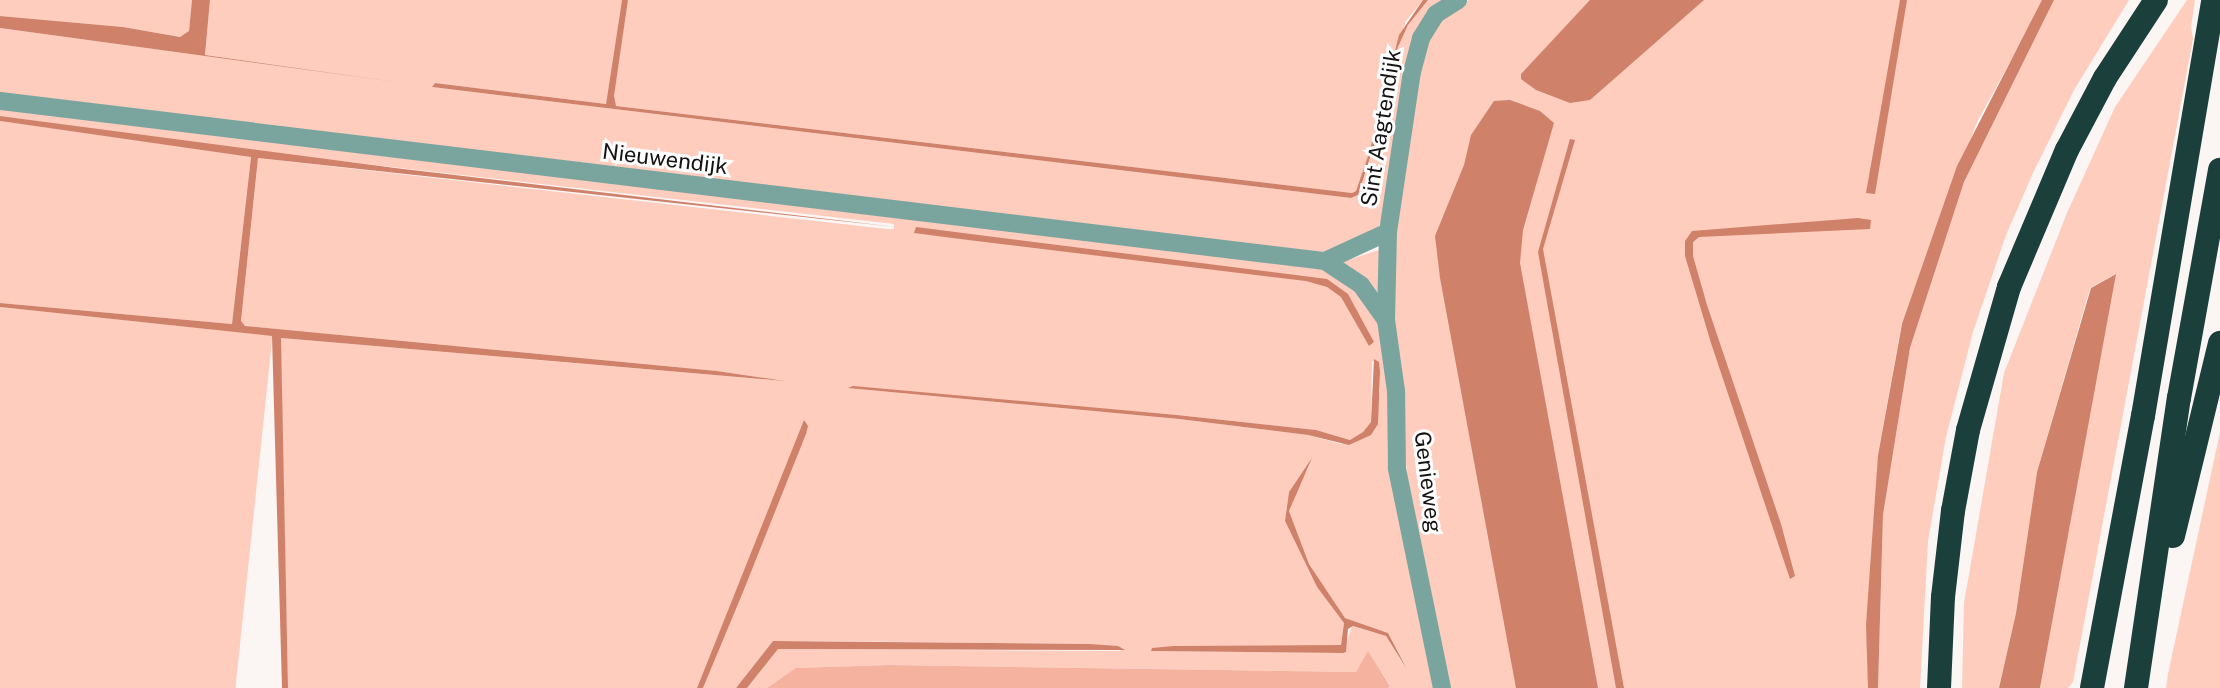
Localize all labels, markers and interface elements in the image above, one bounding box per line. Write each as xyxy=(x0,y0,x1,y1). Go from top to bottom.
street label: Sint Aagtendijk xyxy=(1356,48,1406,208)
street label: Nieuwendijk xyxy=(601,138,729,180)
street label: Genieweg xyxy=(1409,430,1447,534)

